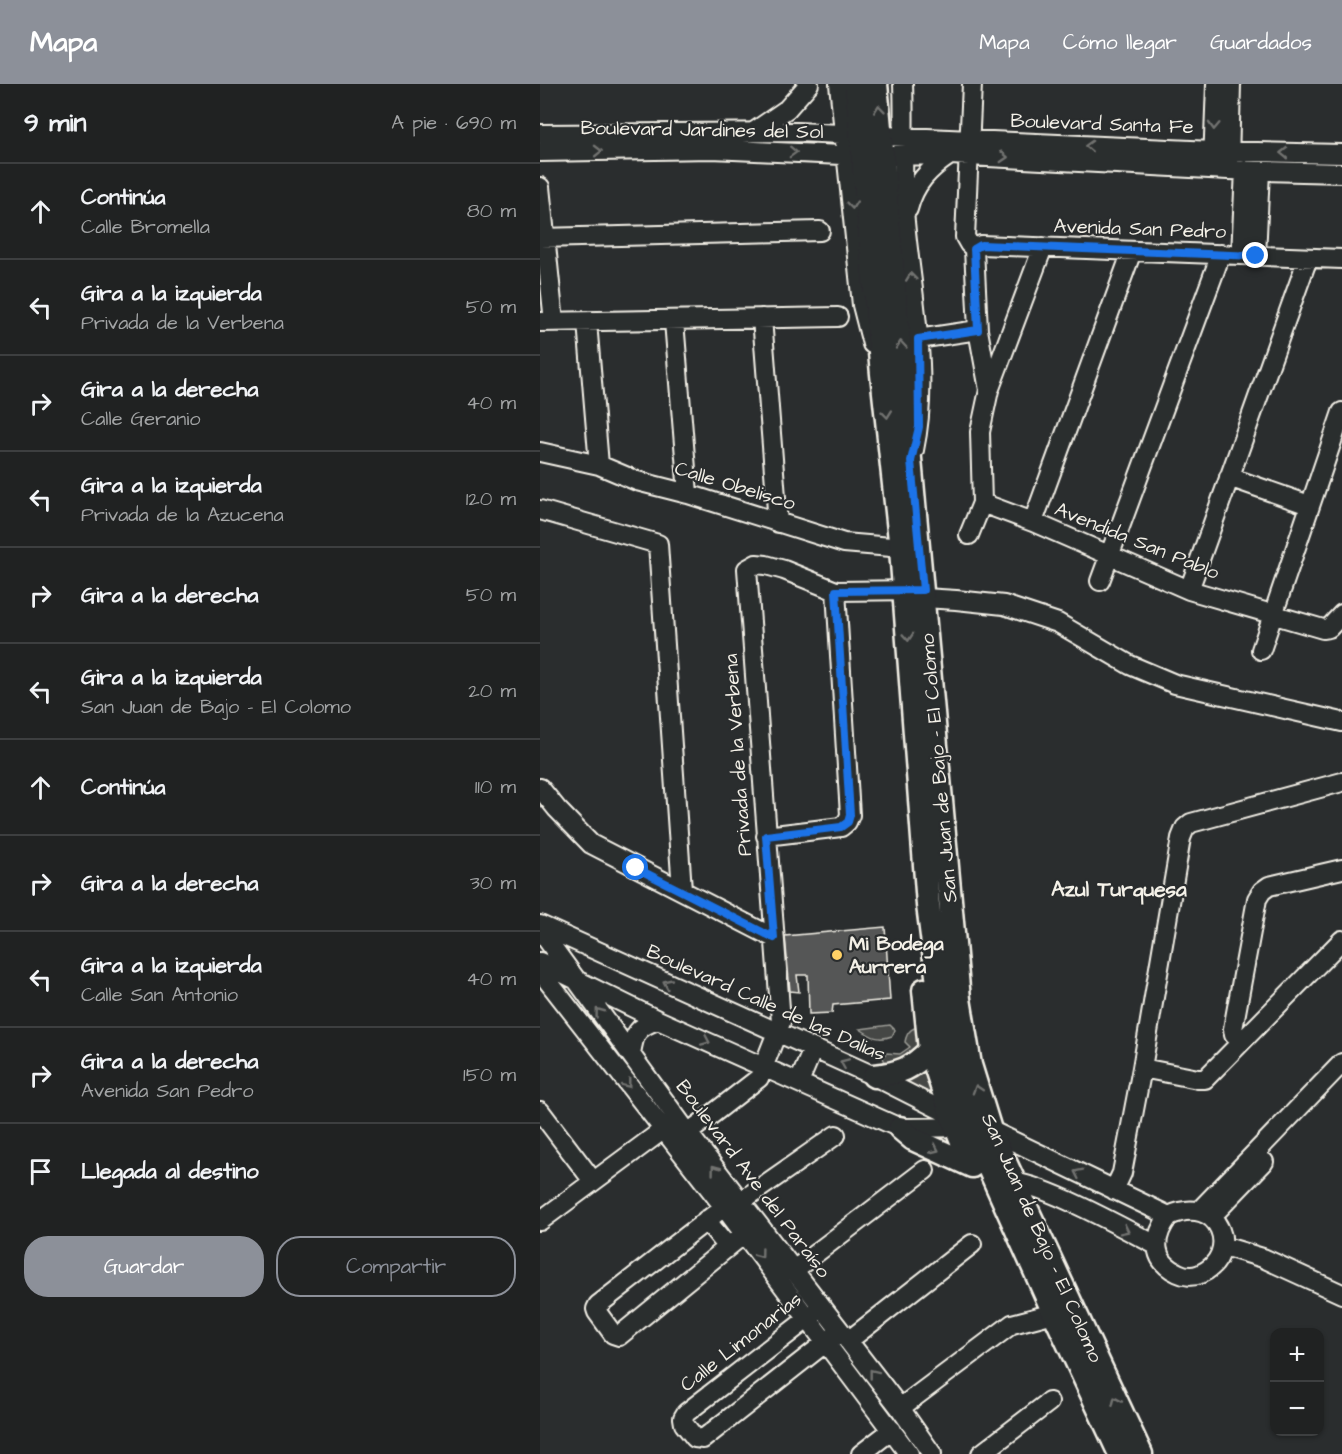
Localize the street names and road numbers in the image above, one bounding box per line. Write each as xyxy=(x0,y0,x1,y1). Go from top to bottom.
street label: Boulevard Santa Fe xyxy=(1010,107,1194,141)
street label: Boulevard Jardines del Sol xyxy=(580,114,824,146)
street label: Avenida San Pedro xyxy=(1053,212,1227,246)
street label: Calle Obelisco xyxy=(671,454,799,518)
street label: Avendida San Pablo xyxy=(1050,495,1224,587)
street label: San Juan de Bajo - El Colomo xyxy=(913,632,965,904)
street label: Privada de la Verbena xyxy=(717,653,759,857)
street label: Boulevard Calle de las Dalias xyxy=(642,938,890,1068)
street label: Boulevard Ave del Paraíso xyxy=(669,1074,837,1284)
street label: San Juan de Bajo - El Colomo xyxy=(974,1109,1110,1367)
street label: Calle Limonarias xyxy=(674,1286,808,1398)

